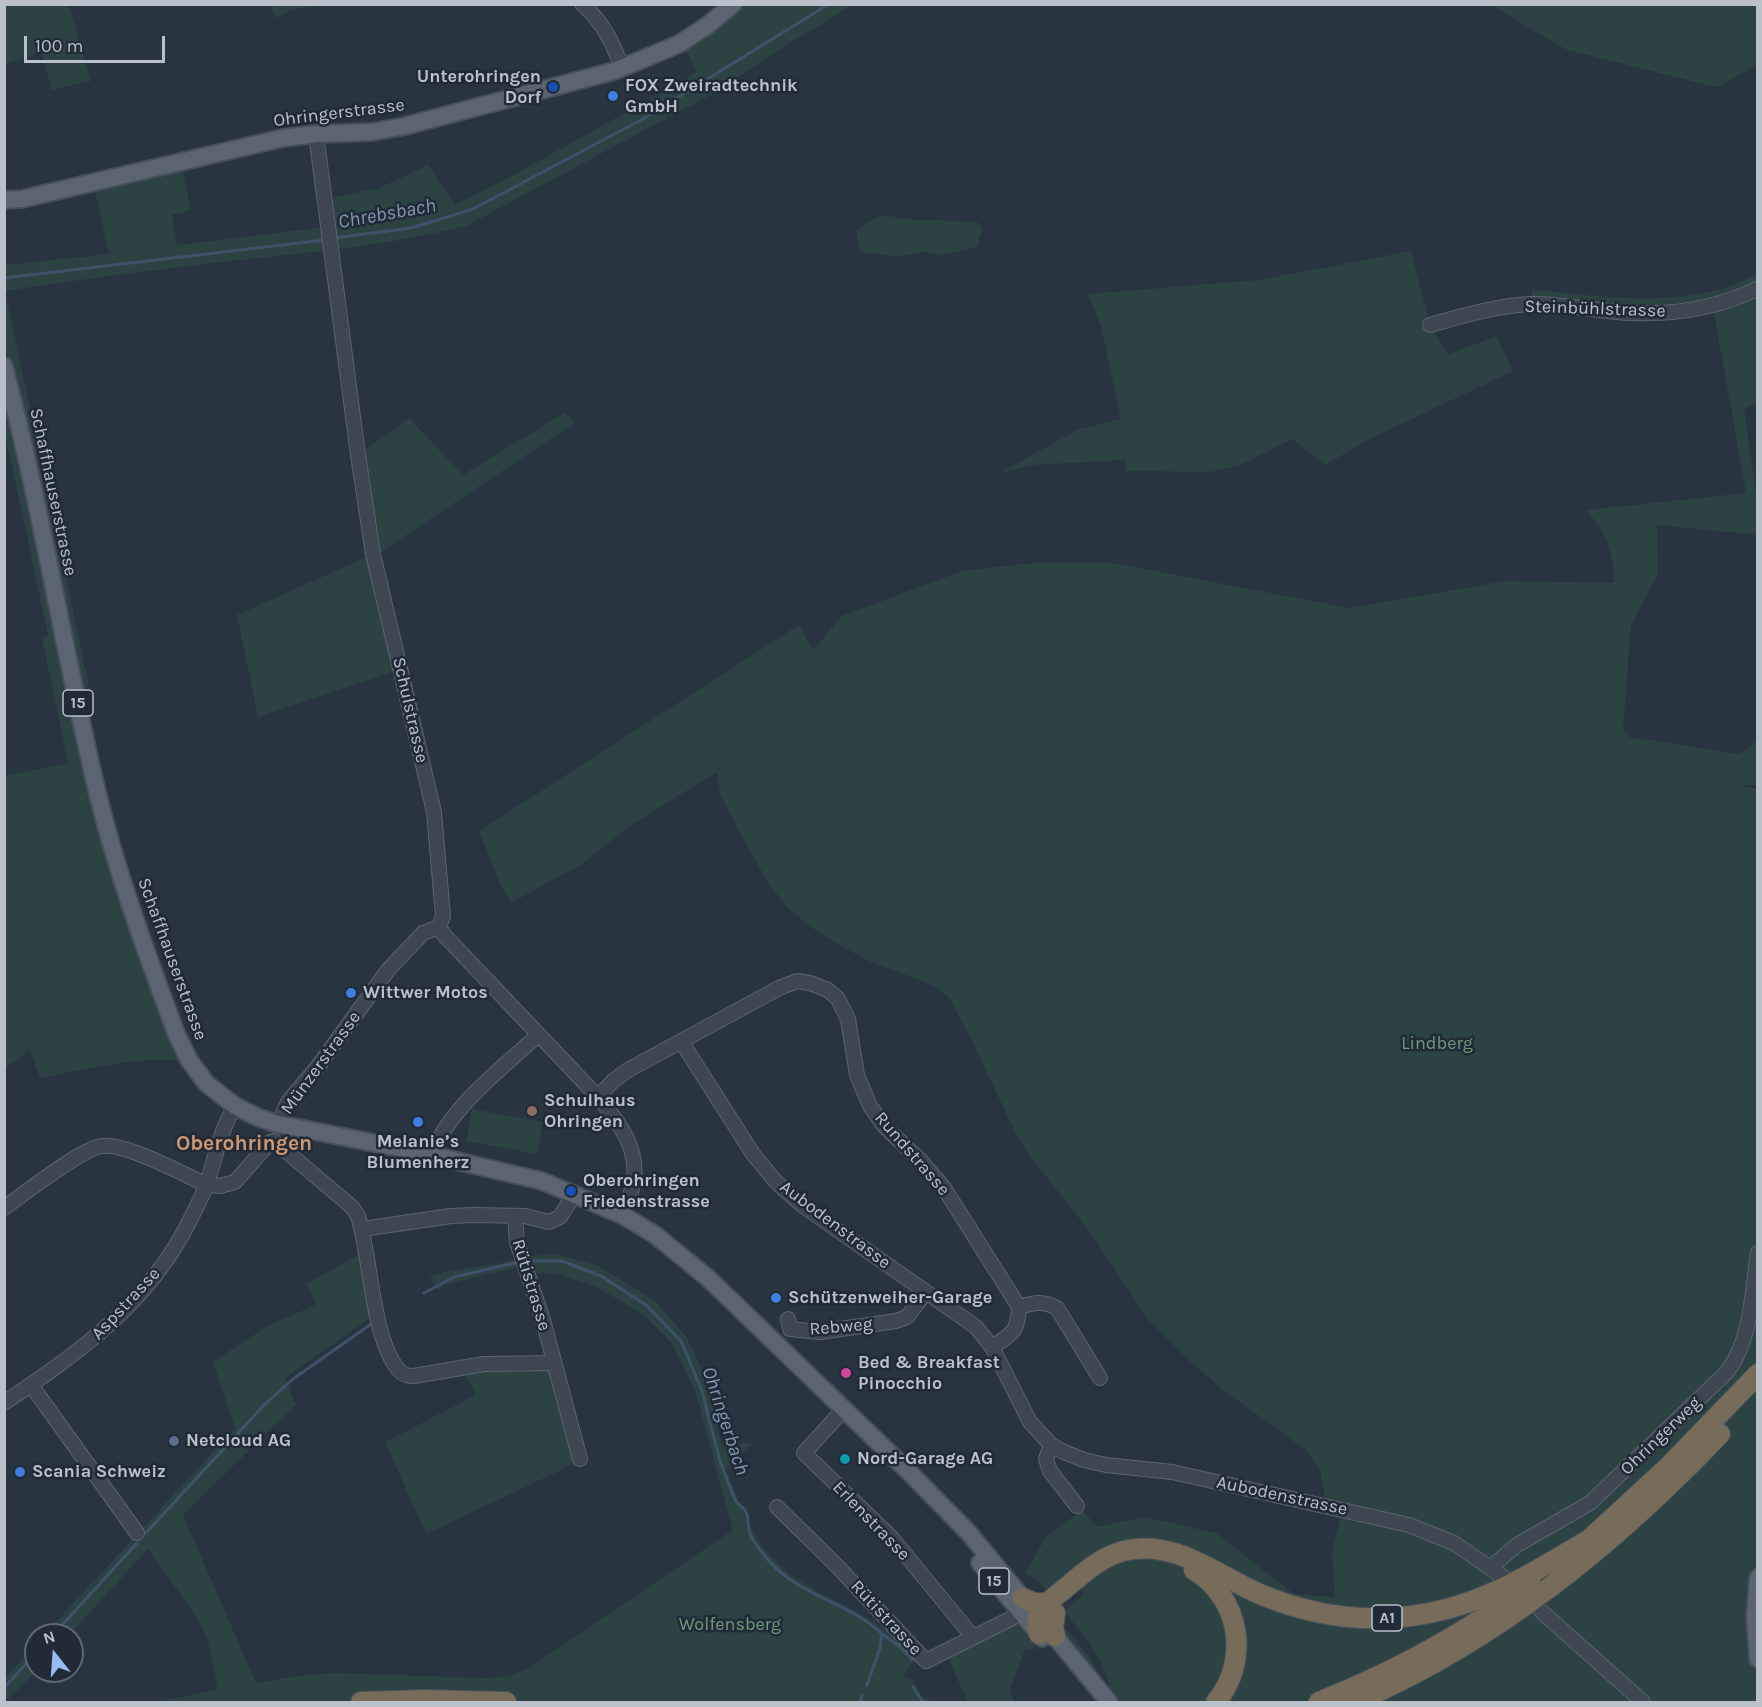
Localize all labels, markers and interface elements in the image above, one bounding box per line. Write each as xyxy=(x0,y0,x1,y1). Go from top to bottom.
scale bar xyxy=(27,24,168,62)
text: 100 m xyxy=(35,35,83,57)
place label: Unterohringen Dorf xyxy=(417,66,541,109)
place label: FOX Zweiradtechnik GmbH xyxy=(625,75,798,118)
marker: Unterohringen Dorf xyxy=(546,80,560,94)
marker: FOX Zweiradtechnik GmbH xyxy=(606,89,620,103)
street label: Ohringerstrasse xyxy=(272,94,406,132)
water label: Chrebsbach xyxy=(336,194,438,234)
street label: Steinbühlstrasse xyxy=(1524,296,1666,322)
street label: Schaffhauserstrasse xyxy=(25,406,81,578)
street label: Schulstrasse xyxy=(387,655,433,765)
road number: 15 xyxy=(63,690,93,716)
street label: Schaffhauserstrasse xyxy=(133,875,211,1043)
place label: Wittwer Motos xyxy=(363,982,488,1004)
marker: Wittwer Motos xyxy=(344,986,358,1000)
street label: Münzerstrasse xyxy=(276,1007,366,1119)
park label: Lindberg xyxy=(1401,1033,1473,1055)
place label: Schulhaus Ohringen xyxy=(544,1090,636,1132)
marker: Schulhaus Ohringen xyxy=(525,1104,539,1118)
street label: Rundstrasse xyxy=(870,1108,954,1200)
marker: Melanie’s Blumenherz xyxy=(411,1115,425,1129)
district label: Oberohringen xyxy=(176,1131,312,1157)
place label: Melanie’s Blumenherz xyxy=(367,1131,469,1174)
place label: Oberohringen Friedenstrasse xyxy=(583,1170,710,1212)
street label: Aubodenstrasse xyxy=(775,1176,895,1274)
marker: Oberohringen Friedenstrasse xyxy=(564,1184,578,1198)
street label: Rütistrasse xyxy=(507,1236,555,1334)
street label: Aspstrasse xyxy=(87,1263,165,1345)
place label: Schützenweiher-Garage xyxy=(788,1287,992,1309)
marker: Schützenweiher-Garage xyxy=(769,1291,783,1305)
street label: Rebweg xyxy=(808,1313,874,1341)
place label: Bed & Breakfast Pinocchio xyxy=(858,1352,1000,1394)
water label: Ohringerbach xyxy=(696,1364,754,1478)
marker: Bed & Breakfast Pinocchio xyxy=(839,1366,853,1380)
street label: Ohringerweg xyxy=(1616,1392,1706,1480)
place label: Netcloud AG xyxy=(186,1430,291,1452)
marker: Netcloud AG xyxy=(167,1434,181,1448)
place label: Nord-Garage AG xyxy=(857,1448,993,1470)
marker: Nord-Garage AG xyxy=(838,1452,852,1466)
place label: Scania Schweiz xyxy=(32,1461,166,1483)
marker: Scania Schweiz xyxy=(13,1465,27,1479)
street label: Aubodenstrasse xyxy=(1215,1472,1349,1520)
street label: Erlenstrasse xyxy=(828,1477,914,1565)
road number: 15 xyxy=(979,1568,1009,1594)
street label: Rütistrasse xyxy=(846,1576,926,1660)
road number: A1 xyxy=(1372,1605,1402,1631)
park label: Wolfensberg xyxy=(679,1614,781,1636)
north arrow xyxy=(24,1623,84,1683)
text: N xyxy=(41,1626,57,1648)

